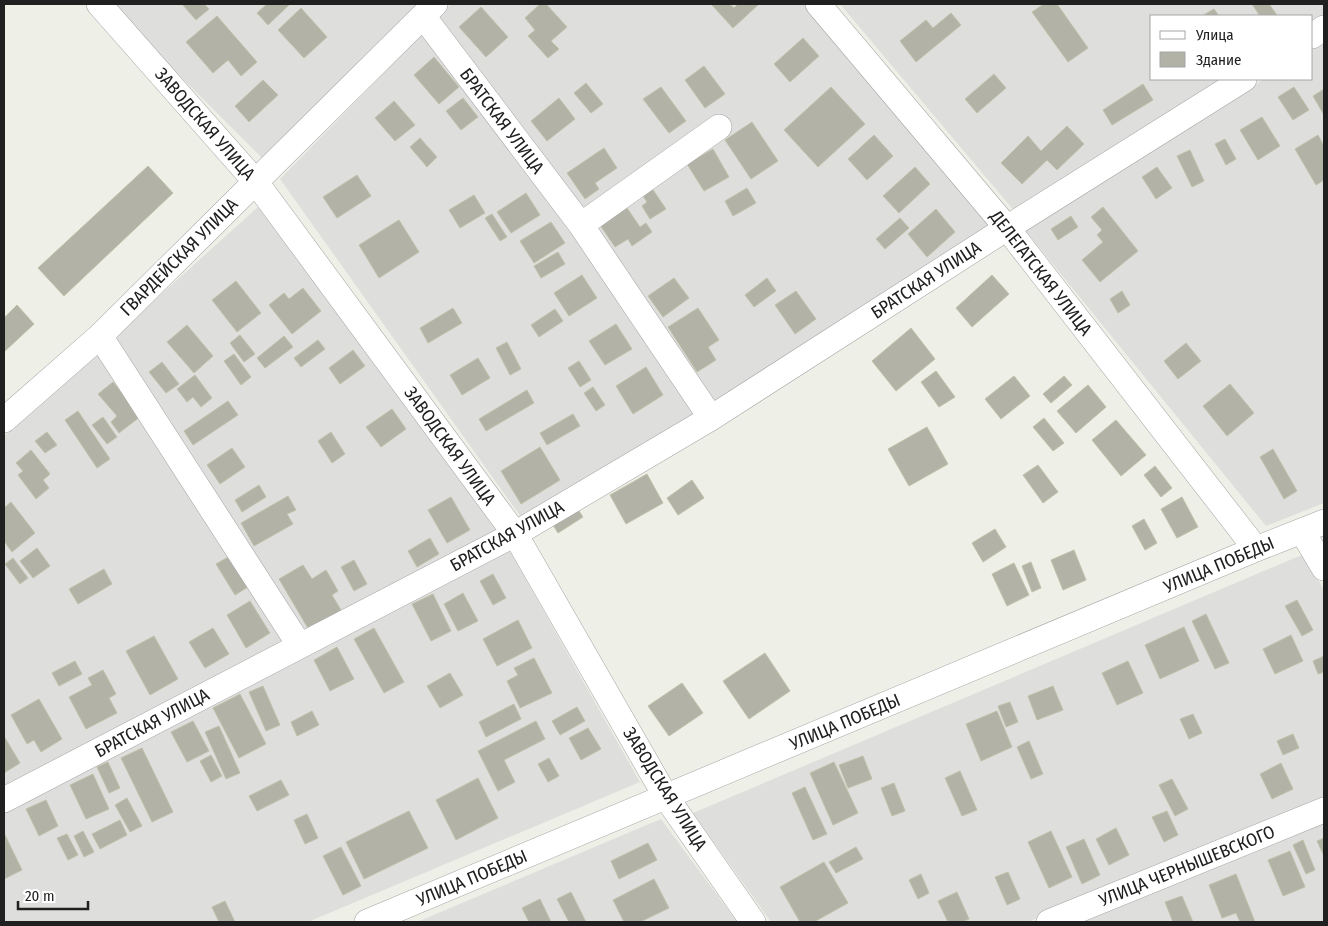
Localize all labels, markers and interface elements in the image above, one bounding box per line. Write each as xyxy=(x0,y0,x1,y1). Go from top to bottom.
legend xyxy=(1150,15,1313,80)
text: Улица xyxy=(1195,26,1234,44)
text: Здание xyxy=(1196,51,1242,69)
street label: ЗАВОДСКАЯ УЛИЦА xyxy=(150,63,260,185)
street label: БРАТСКАЯ УЛИЦА xyxy=(455,64,549,179)
street label: ГВАРДЕЙСКАЯ УЛИЦА xyxy=(115,193,243,321)
street label: ДЕЛЕГАТСКАЯ УЛИЦА xyxy=(985,205,1097,340)
street label: БРАТСКАЯ УЛИЦА xyxy=(867,236,986,324)
street label: ЗАВОДСКАЯ УЛИЦА xyxy=(400,382,501,510)
street label: БРАТСКАЯ УЛИЦА xyxy=(446,495,568,576)
street label: УЛИЦА ПОБЕДЫ xyxy=(1160,532,1278,599)
street label: БРАТСКАЯ УЛИЦА xyxy=(91,683,214,762)
street label: УЛИЦА ПОБЕДЫ xyxy=(786,689,904,756)
street label: ЗАВОДСКАЯ УЛИЦА xyxy=(618,723,712,855)
street label: УЛИЦА ЧЕРНЫШЕВСКОГО xyxy=(1095,821,1278,912)
street label: УЛИЦА ПОБЕДЫ xyxy=(413,845,531,912)
scale bar xyxy=(18,878,88,910)
text: 20 m xyxy=(25,887,55,905)

